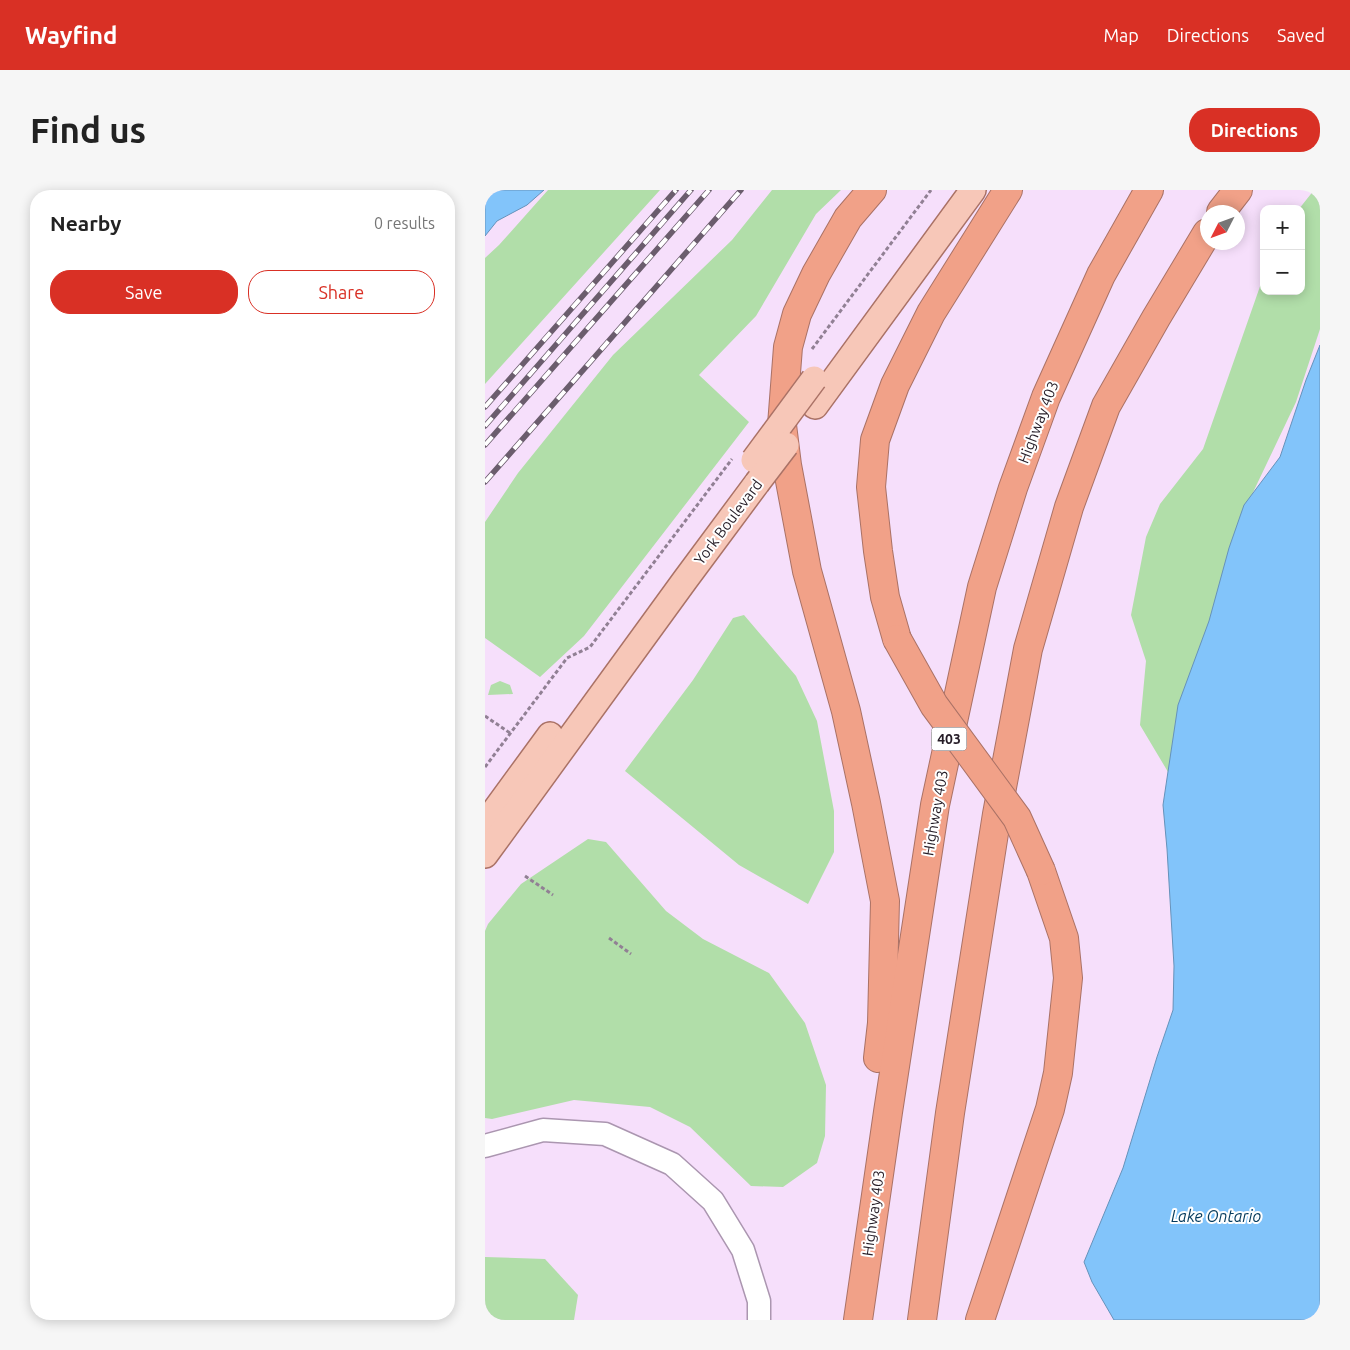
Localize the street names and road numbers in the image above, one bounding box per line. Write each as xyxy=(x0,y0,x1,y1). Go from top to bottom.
street label: Highway 403 xyxy=(1015,379,1061,465)
street label: York Boulevard xyxy=(691,476,765,568)
road number: 403 xyxy=(931,728,967,750)
street label: Highway 403 xyxy=(919,769,951,857)
street label: Highway 403 xyxy=(859,1169,887,1257)

